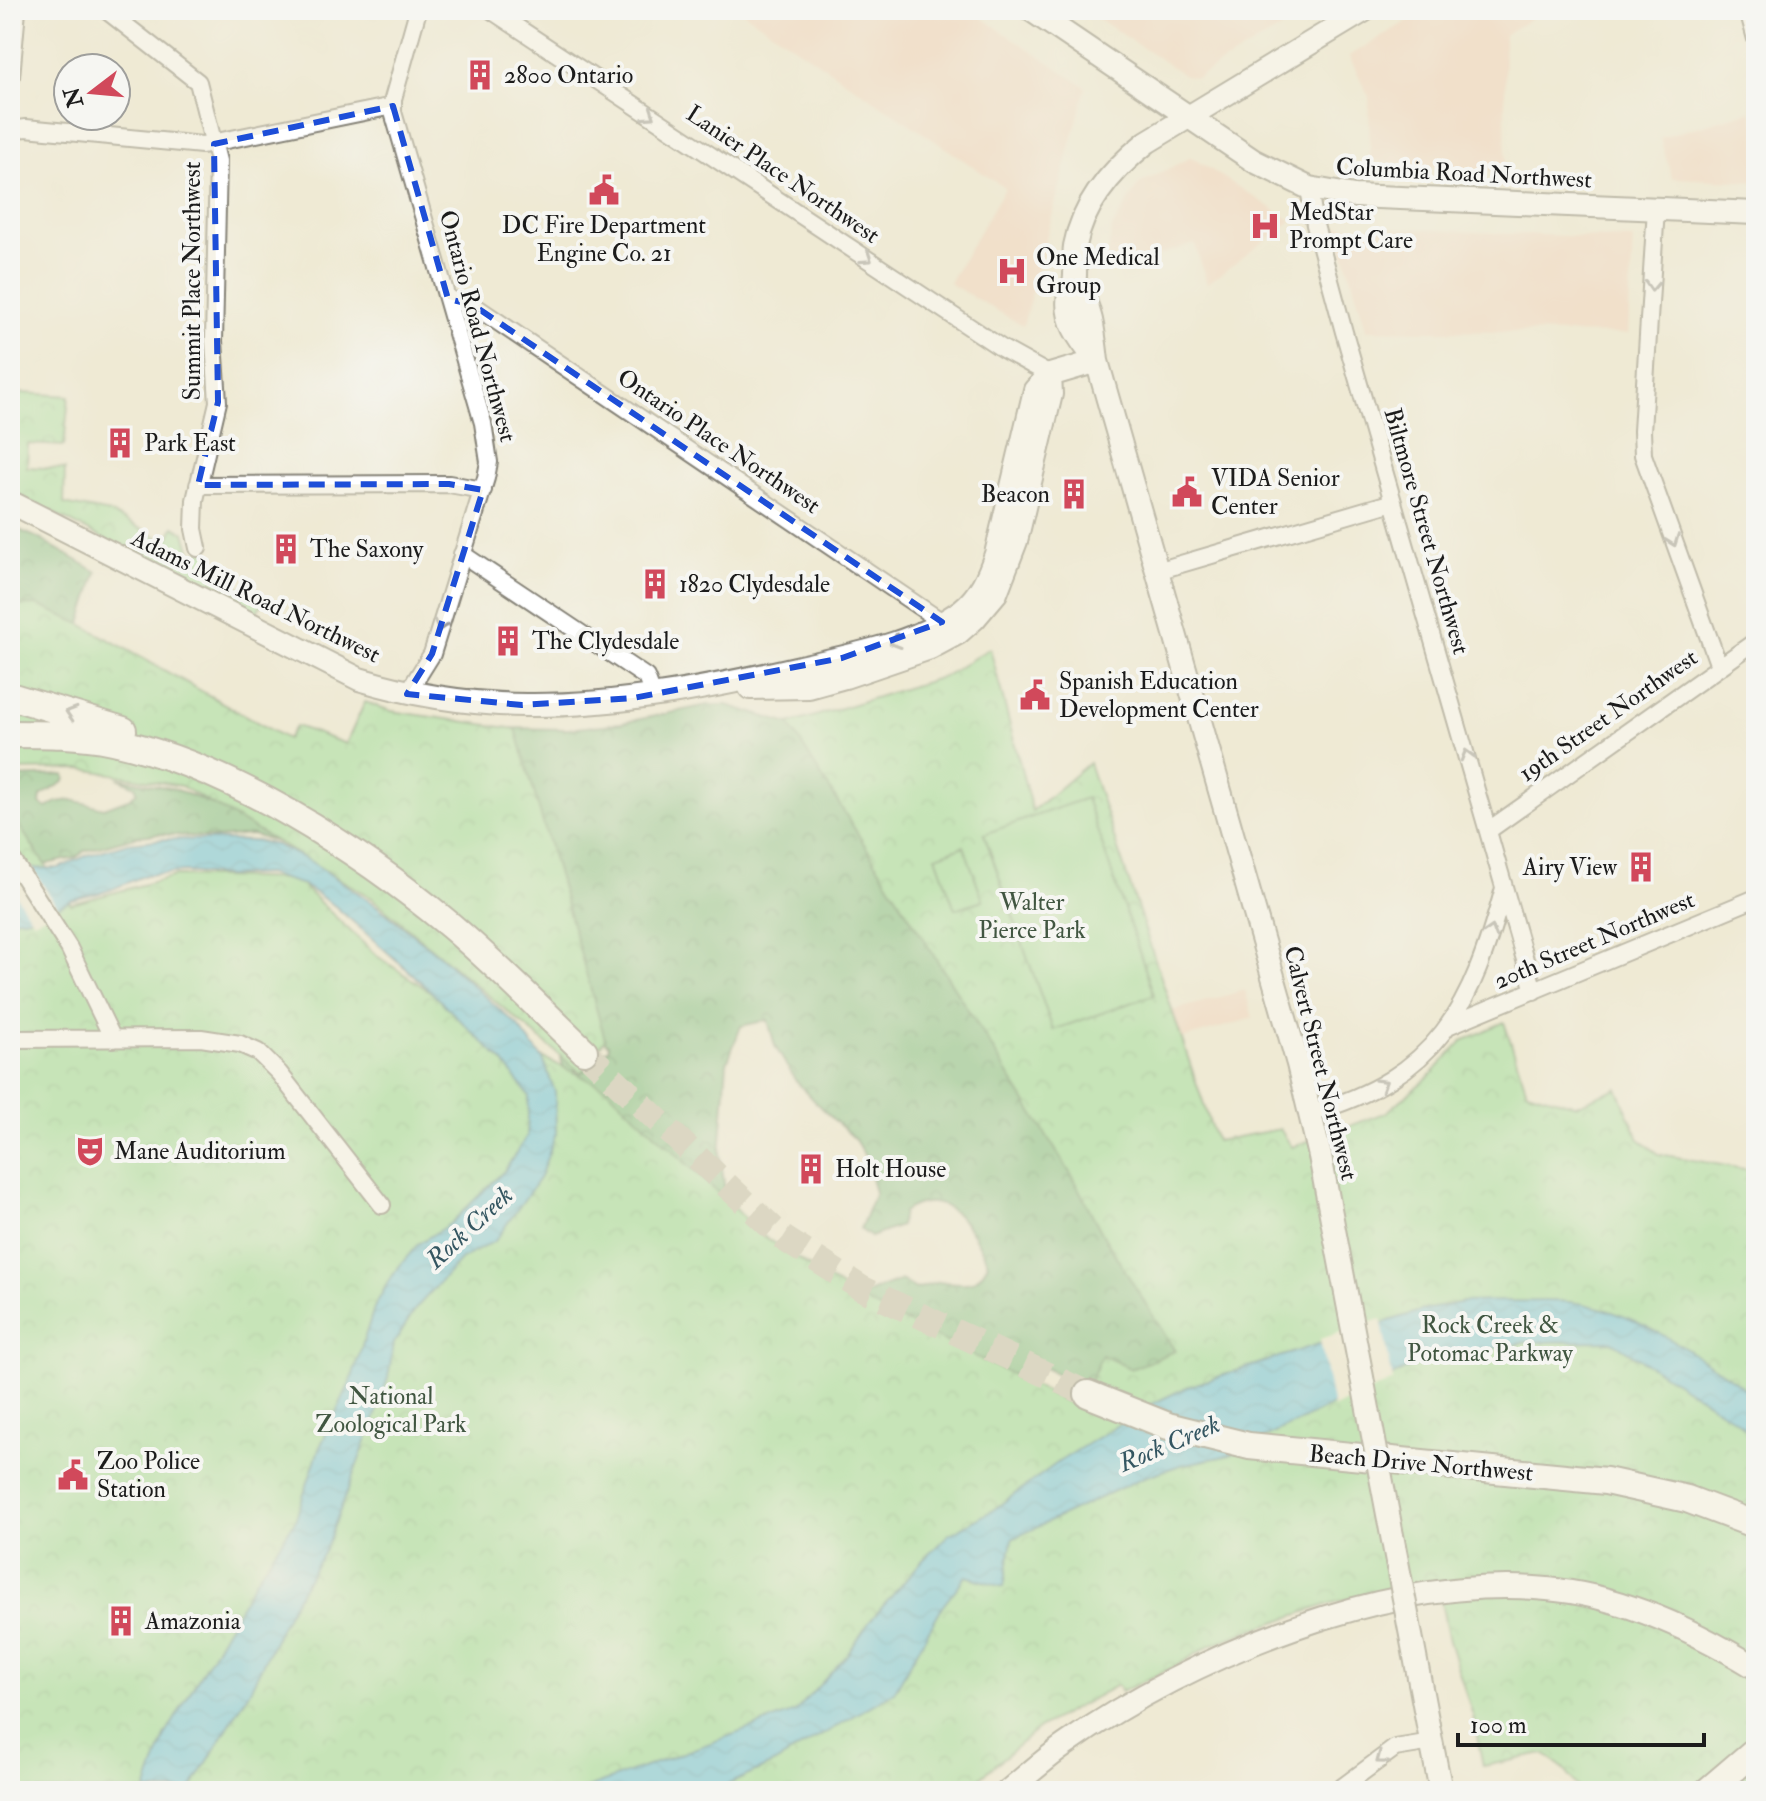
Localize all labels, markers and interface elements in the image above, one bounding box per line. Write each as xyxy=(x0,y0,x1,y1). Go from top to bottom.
north arrow xyxy=(52,52,132,132)
building icon: 2800 Ontario xyxy=(463,58,497,92)
place label: 2800 Ontario xyxy=(504,60,633,91)
text: N xyxy=(57,84,90,112)
street label: Lanier Place Northwest xyxy=(680,98,886,251)
one-way arrow xyxy=(641,105,656,120)
street label: Columbia Road Northwest xyxy=(1335,151,1593,196)
street label: Summit Place Northwest xyxy=(177,161,208,400)
public building icon: DC Fire Department Engine Co. 21 xyxy=(587,173,621,207)
place label: MedStar Prompt Care xyxy=(1289,197,1413,256)
street label: Ontario Road Northwest xyxy=(432,207,523,446)
hospital icon: MedStar Prompt Care xyxy=(1248,209,1282,243)
place label: DC Fire Department Engine Co. 21 xyxy=(502,210,706,269)
place label: One Medical Group xyxy=(1036,242,1160,301)
one-way arrow xyxy=(858,249,872,264)
hospital icon: One Medical Group xyxy=(995,254,1029,288)
one-way arrow xyxy=(1643,280,1660,293)
street label: Ontario Place Northwest xyxy=(611,362,826,521)
street label: Biltmore Street Northwest xyxy=(1376,404,1477,658)
building icon: Park East xyxy=(103,426,137,460)
place label: Park East xyxy=(144,428,236,459)
place label: VIDA Senior Center xyxy=(1211,463,1340,522)
public building icon: VIDA Senior Center xyxy=(1170,475,1204,509)
building icon: Beacon xyxy=(1057,477,1091,511)
place label: Beacon xyxy=(981,479,1050,510)
street label: Adams Mill Road Northwest xyxy=(125,522,386,670)
building icon: The Saxony xyxy=(269,532,303,566)
one-way arrow xyxy=(1663,533,1679,547)
place label: The Saxony xyxy=(310,534,424,565)
building icon: 1820 Clydesdale xyxy=(638,567,672,601)
place label: 1820 Clydesdale xyxy=(679,569,830,600)
one-way arrow xyxy=(433,619,449,633)
building icon: The Clydesdale xyxy=(491,624,525,658)
place label: The Clydesdale xyxy=(532,626,679,657)
one-way arrow xyxy=(889,632,903,648)
street label: 19th Street Northwest xyxy=(1513,642,1704,789)
place label: Spanish Education Development Center xyxy=(1059,666,1259,725)
public building icon: Spanish Education Development Center xyxy=(1018,678,1052,712)
one-way arrow xyxy=(65,706,79,722)
one-way arrow xyxy=(1460,748,1476,762)
building icon: Airy View xyxy=(1624,850,1658,884)
place label: Airy View xyxy=(1522,852,1618,883)
street label: 20th Street Northwest xyxy=(1489,884,1699,997)
park label: Walter Pierce Park xyxy=(978,887,1086,946)
one-way arrow xyxy=(1482,925,1498,939)
street label: Calvert Street Northwest xyxy=(1276,943,1365,1184)
one-way arrow xyxy=(1374,1078,1388,1093)
theatre icon: Mane Auditorium xyxy=(73,1134,107,1168)
place label: Mane Auditorium xyxy=(114,1136,286,1167)
building icon: Holt House xyxy=(794,1152,828,1186)
place label: Holt House xyxy=(835,1154,946,1185)
water label: Rock Creek xyxy=(419,1180,520,1277)
park label: Rock Creek & Potomac Parkway xyxy=(1407,1310,1573,1369)
park label: National Zoological Park xyxy=(315,1381,467,1440)
water label: Rock Creek xyxy=(1113,1408,1225,1480)
street label: Beach Drive Northwest xyxy=(1307,1438,1535,1489)
place label: Zoo Police Station xyxy=(97,1446,200,1505)
public building icon: Zoo Police Station xyxy=(56,1458,90,1492)
building icon: Amazonia xyxy=(104,1604,138,1638)
place label: Amazonia xyxy=(144,1606,242,1637)
scale bar xyxy=(1458,1697,1704,1747)
text: 100 m xyxy=(1470,1710,1527,1741)
one-way arrow xyxy=(1375,1749,1390,1763)

